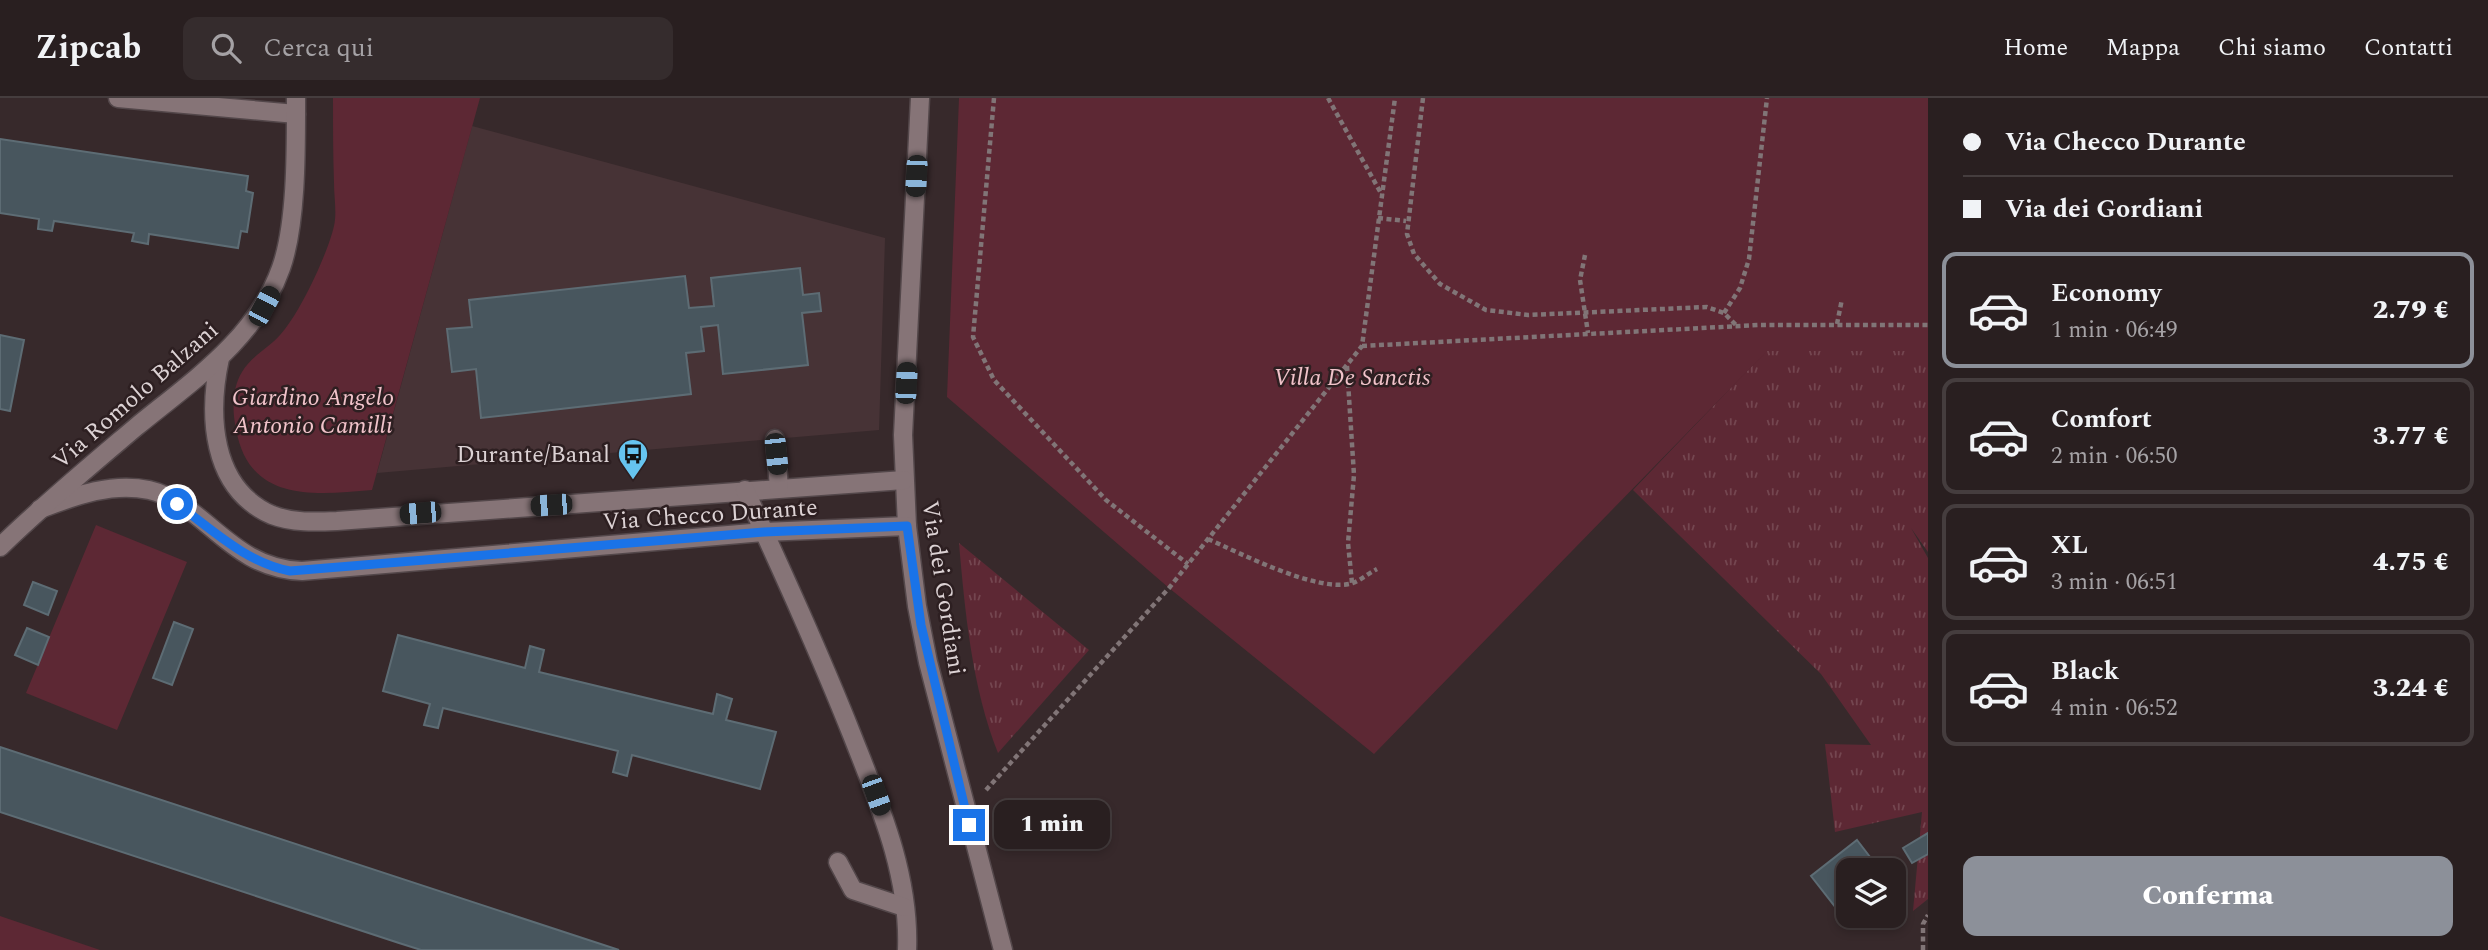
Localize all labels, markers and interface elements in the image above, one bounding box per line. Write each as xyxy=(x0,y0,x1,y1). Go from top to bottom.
search box xyxy=(183,17,673,80)
text: Zipcab xyxy=(35,23,141,73)
text: Cerca qui xyxy=(263,28,374,68)
icon: search xyxy=(207,29,245,67)
text: Home xyxy=(2003,30,2068,66)
text: Mappa xyxy=(2106,30,2180,66)
text: Chi siamo xyxy=(2218,30,2326,66)
text: Contatti xyxy=(2364,30,2453,66)
text: Via Checco Durante xyxy=(2005,122,2246,162)
car xyxy=(905,154,928,198)
text: Via dei Gordiani xyxy=(2005,189,2203,229)
text: Economy xyxy=(2051,273,2161,313)
icon: car xyxy=(1967,279,2030,342)
car xyxy=(245,283,284,329)
text: 2.79 € xyxy=(2373,290,2449,330)
street label: Via Romolo Balzani xyxy=(44,313,227,478)
text: 1 min · 06:49 xyxy=(2051,313,2178,348)
park label: Villa De Sanctis xyxy=(1274,360,1431,396)
car xyxy=(895,361,918,405)
park label: Giardino Angelo Antonio Camilli xyxy=(232,380,394,444)
text: Comfort xyxy=(2051,399,2152,439)
icon: car xyxy=(1967,405,2030,468)
text: 3.77 € xyxy=(2373,416,2449,456)
car xyxy=(764,432,789,476)
place label: Durante/Banal xyxy=(456,437,610,473)
bus stop icon: Durante/Banal xyxy=(616,437,650,481)
text: 2 min · 06:50 xyxy=(2051,439,2178,474)
route start xyxy=(161,488,193,520)
street label: Via Checco Durante xyxy=(601,490,819,540)
car xyxy=(530,493,573,517)
street label: Via dei Gordiani xyxy=(911,498,975,678)
car xyxy=(399,501,442,525)
text: XL xyxy=(2051,525,2088,565)
icon: car xyxy=(1967,531,2030,594)
text: 4.75 € xyxy=(2373,542,2449,582)
text: 3 min · 06:51 xyxy=(2051,565,2178,600)
text: Black xyxy=(2051,651,2119,691)
icon: car xyxy=(1967,657,2030,720)
text: 3.24 € xyxy=(2373,668,2449,708)
text: 4 min · 06:52 xyxy=(2051,691,2178,726)
car xyxy=(859,772,894,818)
callout: 1 min xyxy=(993,800,1109,850)
text: 1 min xyxy=(1020,807,1084,842)
route end xyxy=(953,809,985,841)
button: Conferma xyxy=(1963,856,2453,936)
map controls xyxy=(1836,858,1906,928)
button: layers xyxy=(1836,858,1906,928)

